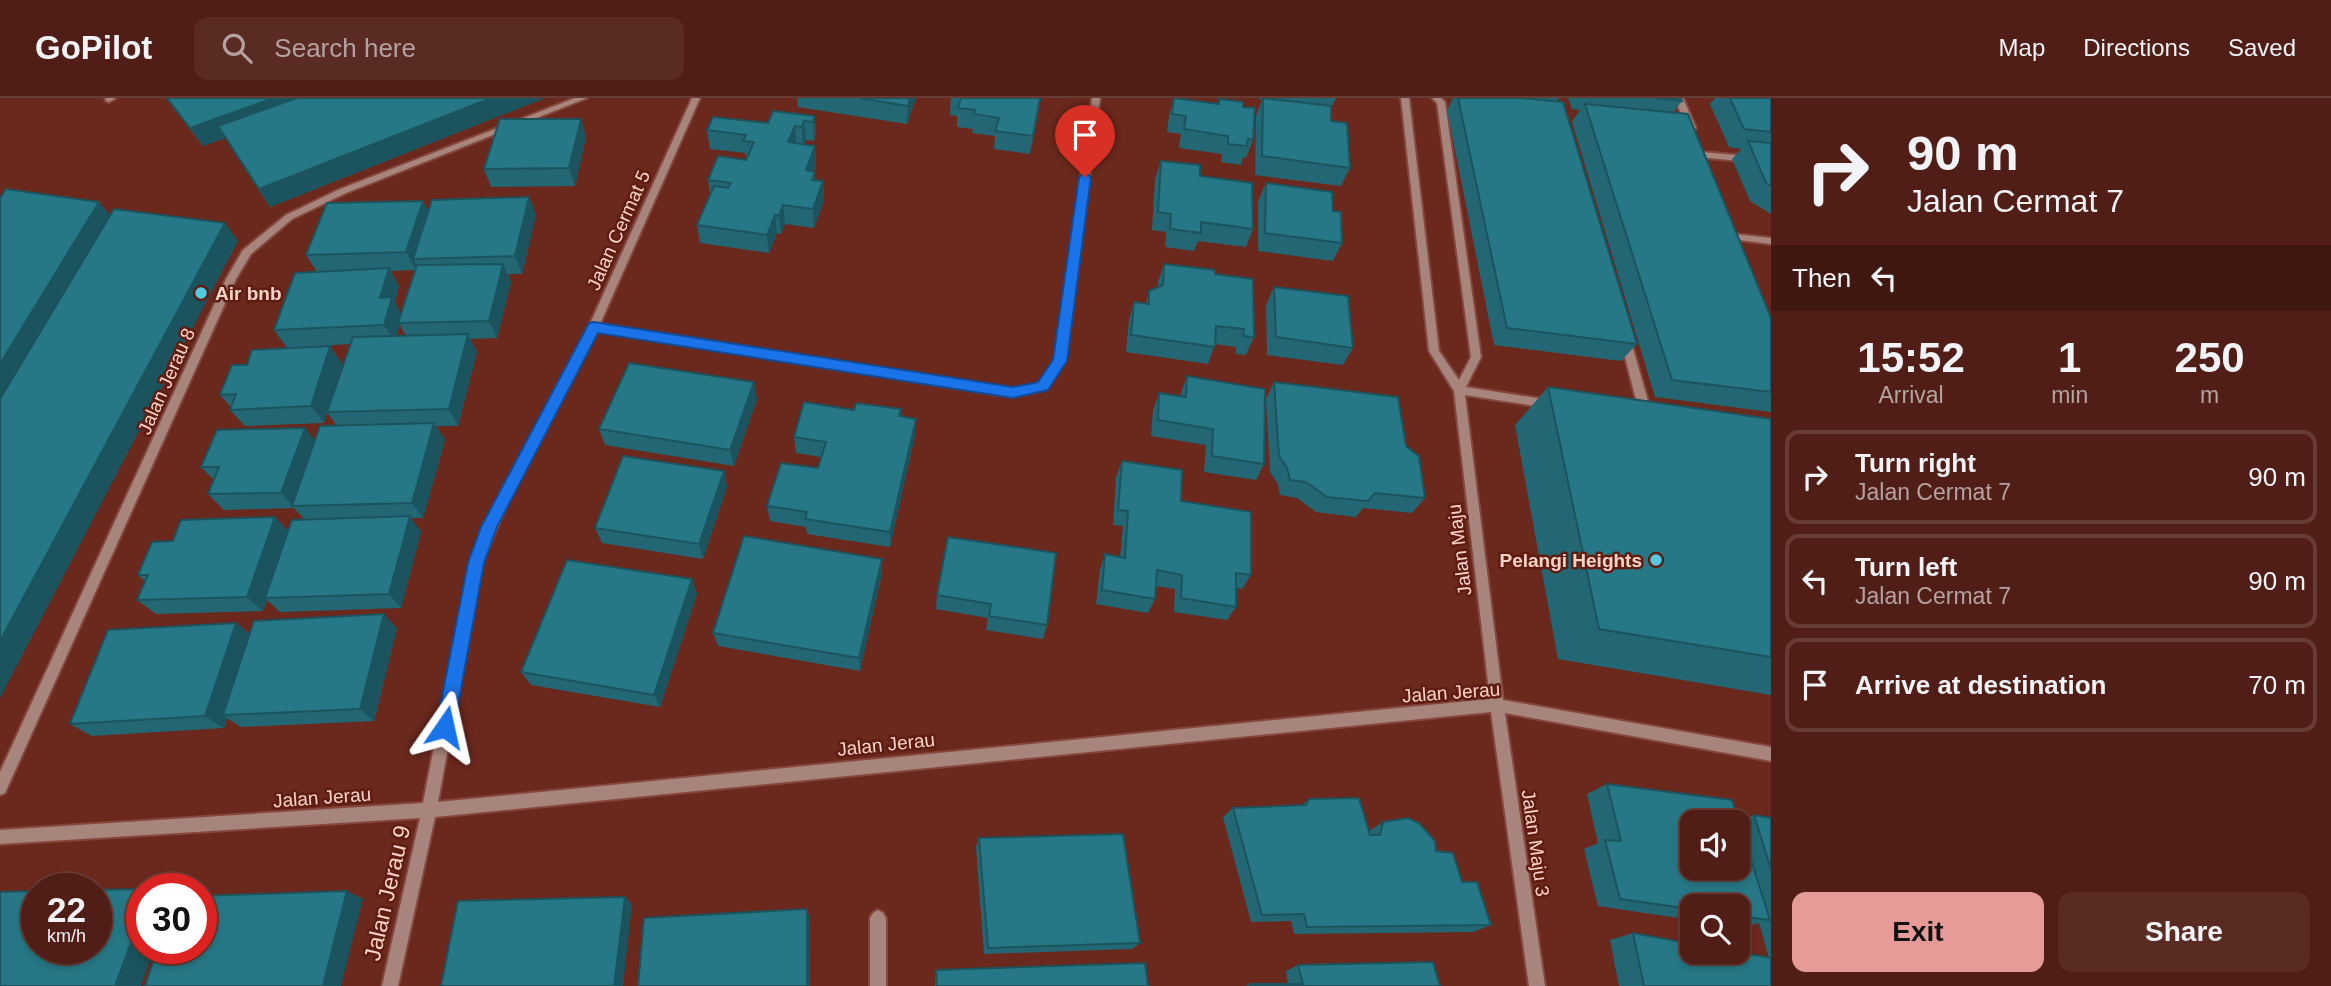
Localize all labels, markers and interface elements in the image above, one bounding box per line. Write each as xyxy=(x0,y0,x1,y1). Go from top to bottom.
search box xyxy=(194,17,684,80)
text: GoPilot xyxy=(35,29,152,66)
icon: search xyxy=(218,29,256,67)
text: Search here xyxy=(274,33,416,63)
text: Map xyxy=(1999,34,2045,61)
text: Directions xyxy=(2083,34,2190,61)
text: Saved xyxy=(2228,34,2296,61)
pin xyxy=(1055,105,1115,177)
icon: arrive xyxy=(1066,116,1104,154)
icon: right xyxy=(1792,126,1883,217)
text: 90 m xyxy=(1907,126,2019,180)
street label: Jalan Cermat 5 xyxy=(583,167,654,293)
text: Jalan Cermat 7 xyxy=(1907,183,2124,219)
icon: left xyxy=(1865,259,1903,297)
text: Then xyxy=(1792,263,1851,293)
place label: Air bnb xyxy=(215,283,282,304)
marker: Air bnb xyxy=(193,285,209,301)
street label: Jalan Jerau 8 xyxy=(134,325,199,438)
text: 15:52 xyxy=(1857,334,1965,381)
text: 1 xyxy=(2058,334,2081,381)
text: 250 xyxy=(2175,334,2245,381)
text: Arrival xyxy=(1878,382,1944,408)
text: min xyxy=(2051,382,2088,408)
text: m xyxy=(2200,382,2219,408)
text: Turn right xyxy=(1855,448,1976,478)
icon: right xyxy=(1796,458,1834,496)
text: 90 m xyxy=(2248,462,2306,492)
text: Jalan Cermat 7 xyxy=(1855,479,2011,505)
street label: Jalan Maju xyxy=(1443,503,1476,597)
place label: Pelangi Heights xyxy=(1499,550,1642,571)
marker: Pelangi Heights xyxy=(1648,552,1664,568)
text: Turn left xyxy=(1855,552,1957,582)
icon: left xyxy=(1796,562,1834,600)
text: 90 m xyxy=(2248,566,2306,596)
text: Jalan Cermat 7 xyxy=(1855,583,2011,609)
icon: arrive xyxy=(1796,666,1834,704)
text: Arrive at destination xyxy=(1855,670,2106,700)
text: 70 m xyxy=(2248,670,2306,700)
street label: Jalan Jerau xyxy=(1401,679,1501,706)
position arrow xyxy=(408,690,482,764)
street label: Jalan Jerau xyxy=(836,729,936,760)
street label: Jalan Jerau xyxy=(272,784,372,811)
street label: Jalan Maju 3 xyxy=(1518,788,1553,898)
map controls xyxy=(1680,810,1750,964)
button: sound xyxy=(1680,810,1750,880)
street label: Jalan Jerau 9 xyxy=(359,823,415,963)
speed limit sign: 30 xyxy=(126,873,217,964)
text: 22 xyxy=(47,890,86,929)
button: Exit xyxy=(1792,892,2044,972)
button: Share xyxy=(2058,892,2310,972)
button: search xyxy=(1680,894,1750,964)
text: km/h xyxy=(47,926,86,946)

